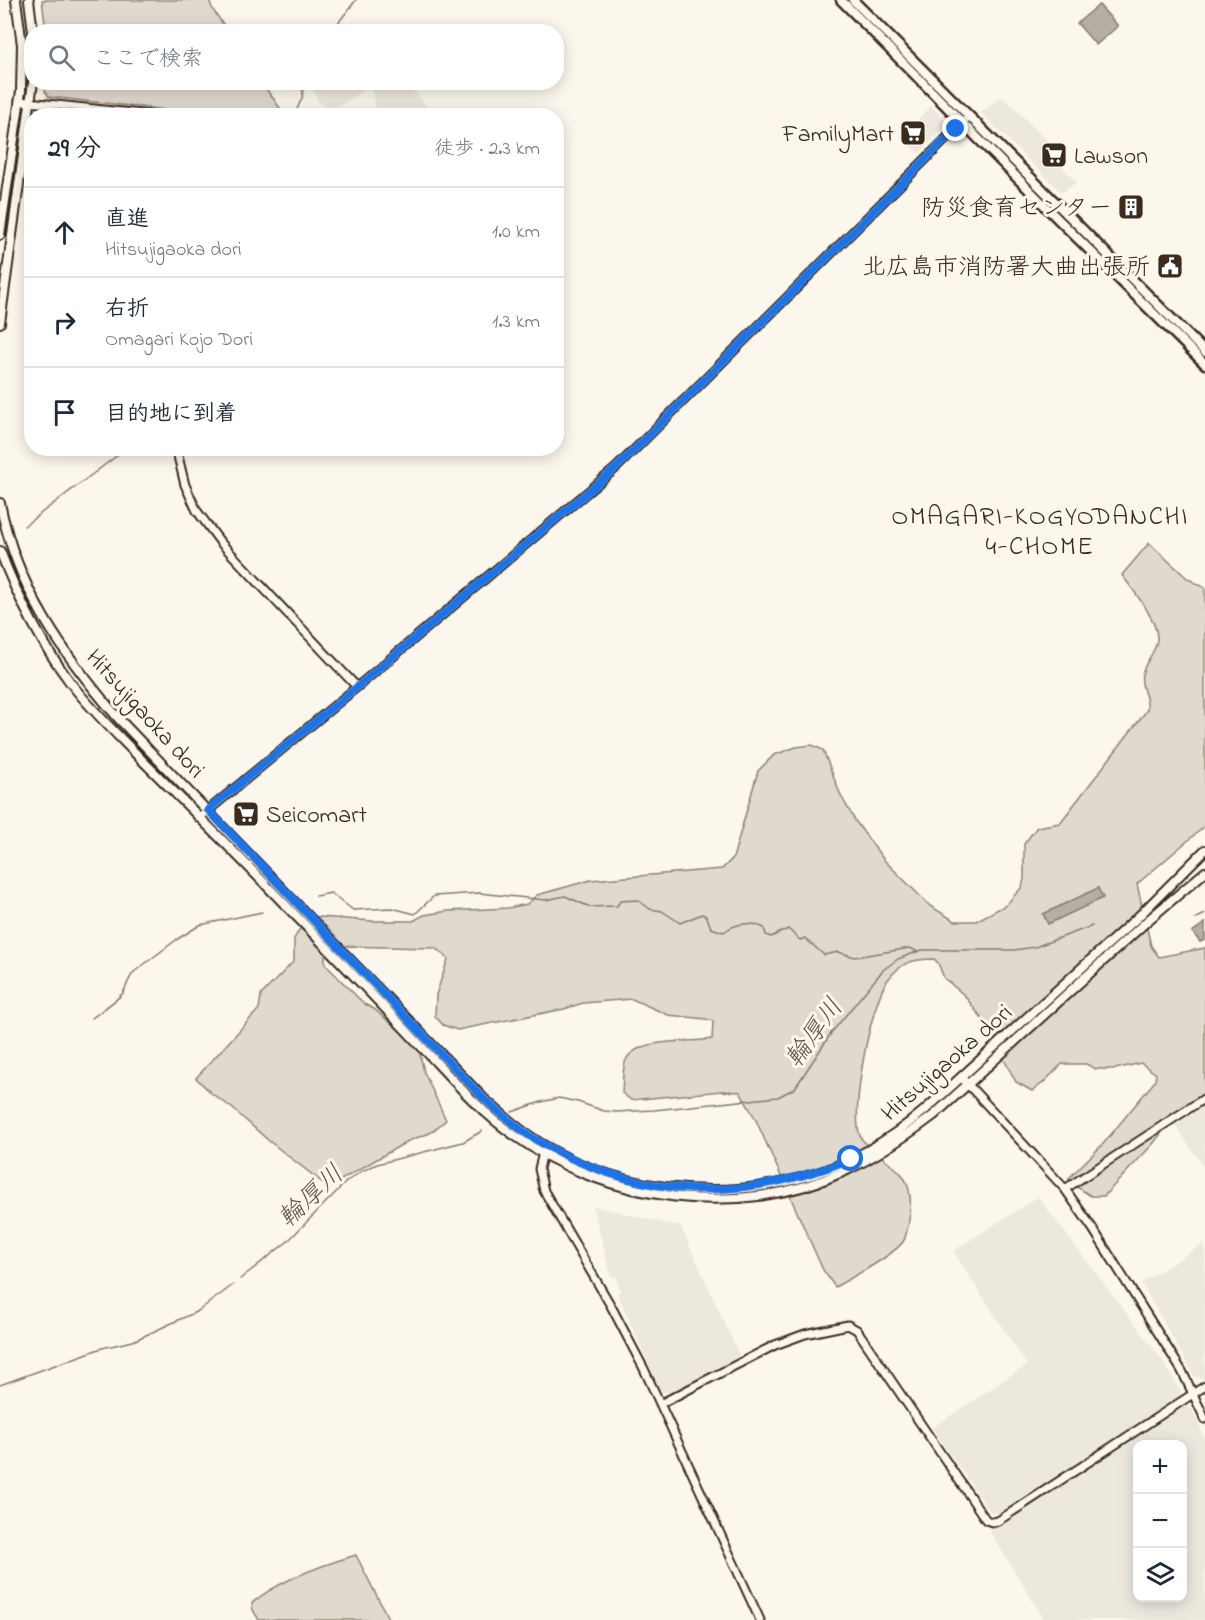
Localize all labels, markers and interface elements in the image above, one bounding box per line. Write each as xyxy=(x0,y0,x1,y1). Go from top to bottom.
search box xyxy=(24,24,564,90)
icon: search xyxy=(45,41,78,74)
text: ここで検索 xyxy=(93,44,203,76)
route end xyxy=(942,115,968,141)
place label: FamilyMart xyxy=(781,118,894,154)
supermarket icon: FamilyMart xyxy=(898,118,928,148)
text: 29 分 xyxy=(48,131,101,169)
text: 徒歩 · 2.3 km xyxy=(434,135,540,164)
supermarket icon: Lawson xyxy=(1039,140,1069,170)
place label: Lawson xyxy=(1074,140,1148,175)
place label: 防災食育センター xyxy=(921,192,1112,227)
building icon: 防災食育センター xyxy=(1116,192,1146,222)
text: 直進 xyxy=(105,204,149,236)
icon: ahead xyxy=(48,216,81,249)
text: 1.0 km xyxy=(492,218,540,247)
text: Hitsujigaoka dori xyxy=(105,236,242,265)
place label: 北広島市消防署大曲出張所 xyxy=(862,251,1150,286)
public building icon: 北広島市消防署大曲出張所 xyxy=(1155,251,1185,281)
text: 右折 xyxy=(105,294,149,326)
icon: right xyxy=(48,306,81,339)
text: 1.3 km xyxy=(492,308,540,337)
text: Omagari Kojo Dori xyxy=(105,326,253,355)
icon: arrive xyxy=(48,396,81,429)
text: 目的地に到着 xyxy=(105,399,237,431)
district label: OMAGARI-KOGYODANCHI 4-CHOME xyxy=(891,499,1189,567)
street label: Hitsujigaoka dori xyxy=(76,642,212,787)
supermarket icon: Seicomart xyxy=(231,799,261,829)
place label: Seicomart xyxy=(266,799,367,834)
water label: 輪厚川 xyxy=(777,991,854,1076)
street label: Hitsujigaoka dori xyxy=(874,997,1021,1131)
route start xyxy=(837,1145,863,1171)
water label: 輪厚川 xyxy=(271,1157,354,1238)
map controls xyxy=(1133,1440,1187,1602)
button: + xyxy=(1133,1440,1187,1494)
button: − xyxy=(1133,1494,1187,1548)
button: layers xyxy=(1133,1548,1187,1602)

